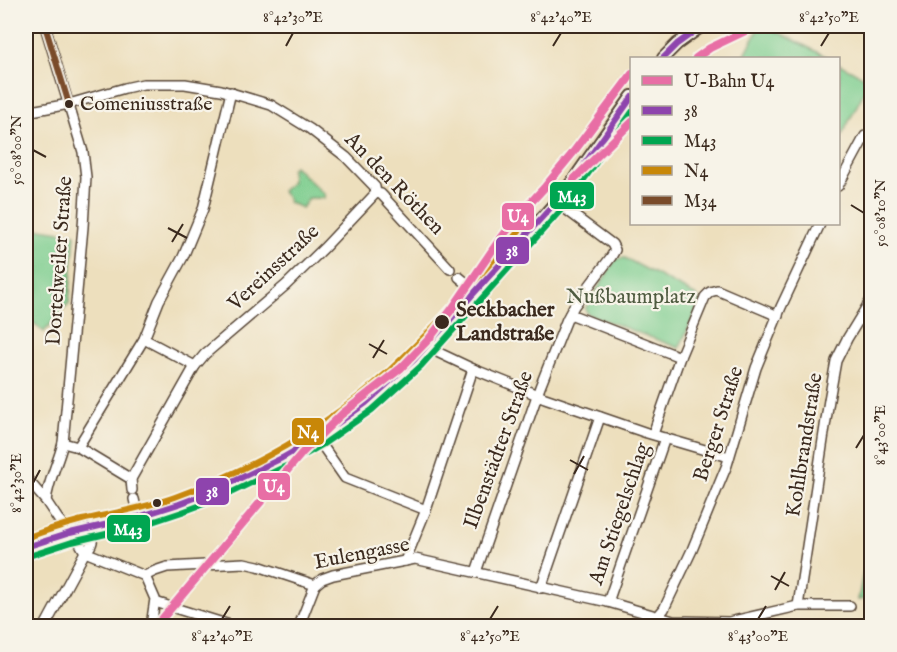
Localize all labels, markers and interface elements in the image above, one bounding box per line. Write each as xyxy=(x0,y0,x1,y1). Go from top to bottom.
text: 8°42'30"E xyxy=(263,8,323,27)
text: 8°42'40"E xyxy=(530,8,592,27)
text: 8°42'50"E xyxy=(799,8,859,27)
legend xyxy=(630,57,840,225)
text: U-Bahn U4 xyxy=(684,71,775,94)
place label: Comeniusstraße xyxy=(80,92,212,117)
marker: Comeniusstraße xyxy=(63,98,75,110)
text: 38 xyxy=(684,101,698,124)
text: 50°08'00"N xyxy=(7,115,26,185)
street label: An den Röthen xyxy=(337,126,450,241)
text: M43 xyxy=(684,131,716,154)
text: N4 xyxy=(684,161,709,184)
street label: Dortelweiler Straße xyxy=(41,175,79,347)
text: 50°08'10"N xyxy=(871,179,890,247)
line badge: M43 xyxy=(549,181,595,210)
text: M43 xyxy=(558,188,586,208)
text: M34 xyxy=(684,191,717,214)
line badge: U4 xyxy=(501,202,535,231)
text: U4 xyxy=(506,208,530,228)
street label: Vereinsstraße xyxy=(222,218,326,318)
line badge: 38 xyxy=(495,236,530,265)
text: 38 xyxy=(506,242,518,262)
park label: Nußbaumplatz xyxy=(566,284,696,311)
place label: Seckbacher Landstraße xyxy=(456,297,555,348)
marker: Seckbacher Landstraße xyxy=(433,313,451,331)
street label: Berger Straße xyxy=(688,363,750,485)
street label: Ilbenstädter Straße xyxy=(458,367,540,533)
street label: Kohlbrandstraße xyxy=(780,371,830,519)
text: 8°43'00"E xyxy=(871,405,890,465)
line badge: N4 xyxy=(291,417,325,446)
text: N4 xyxy=(296,424,320,444)
street label: Am Stiegelschlag xyxy=(583,439,657,590)
text: 8°42'30"E xyxy=(7,453,26,513)
line badge: U4 xyxy=(257,472,291,501)
line badge: 38 xyxy=(195,477,230,506)
text: U4 xyxy=(262,478,286,498)
text: 38 xyxy=(206,483,218,503)
unlabelled marker xyxy=(151,497,163,509)
line badge: M43 xyxy=(106,514,151,543)
text: M43 xyxy=(114,521,142,541)
street label: Eulengasse xyxy=(312,531,412,576)
text: 8°42'40"E xyxy=(191,627,253,646)
text: 8°42'50"E xyxy=(460,627,520,646)
text: 8°43'00"E xyxy=(728,627,788,646)

